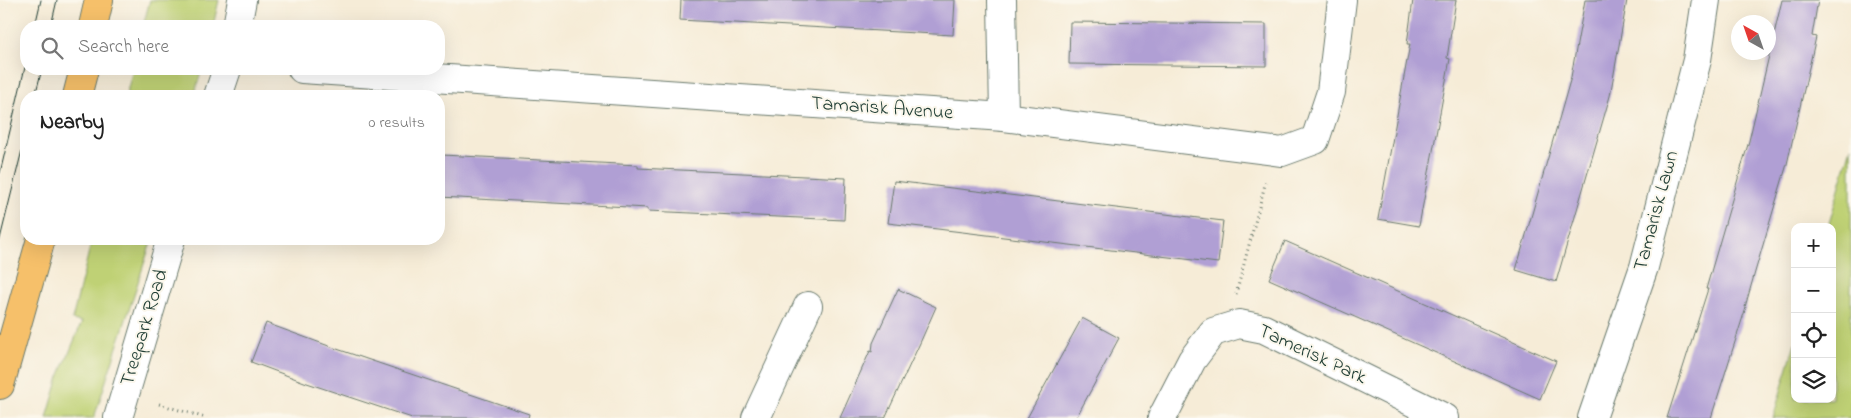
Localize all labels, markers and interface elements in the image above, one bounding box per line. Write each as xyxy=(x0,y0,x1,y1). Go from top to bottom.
north arrow xyxy=(1731,15,1776,60)
search box xyxy=(20,20,445,75)
icon: search xyxy=(38,34,66,62)
text: Search here xyxy=(78,34,169,61)
street label: Tamarisk Avenue xyxy=(810,90,954,128)
text: Nearby xyxy=(40,108,104,138)
text: 0 results xyxy=(369,111,425,135)
street label: Tamarisk Lawn xyxy=(1627,147,1687,274)
map controls xyxy=(1791,223,1836,403)
button: + xyxy=(1791,223,1836,268)
street label: Treepark Road xyxy=(113,266,177,390)
button: − xyxy=(1791,268,1836,313)
button: locate xyxy=(1791,313,1836,358)
street label: Tamerisk Park xyxy=(1253,317,1371,393)
button: layers xyxy=(1791,358,1836,403)

